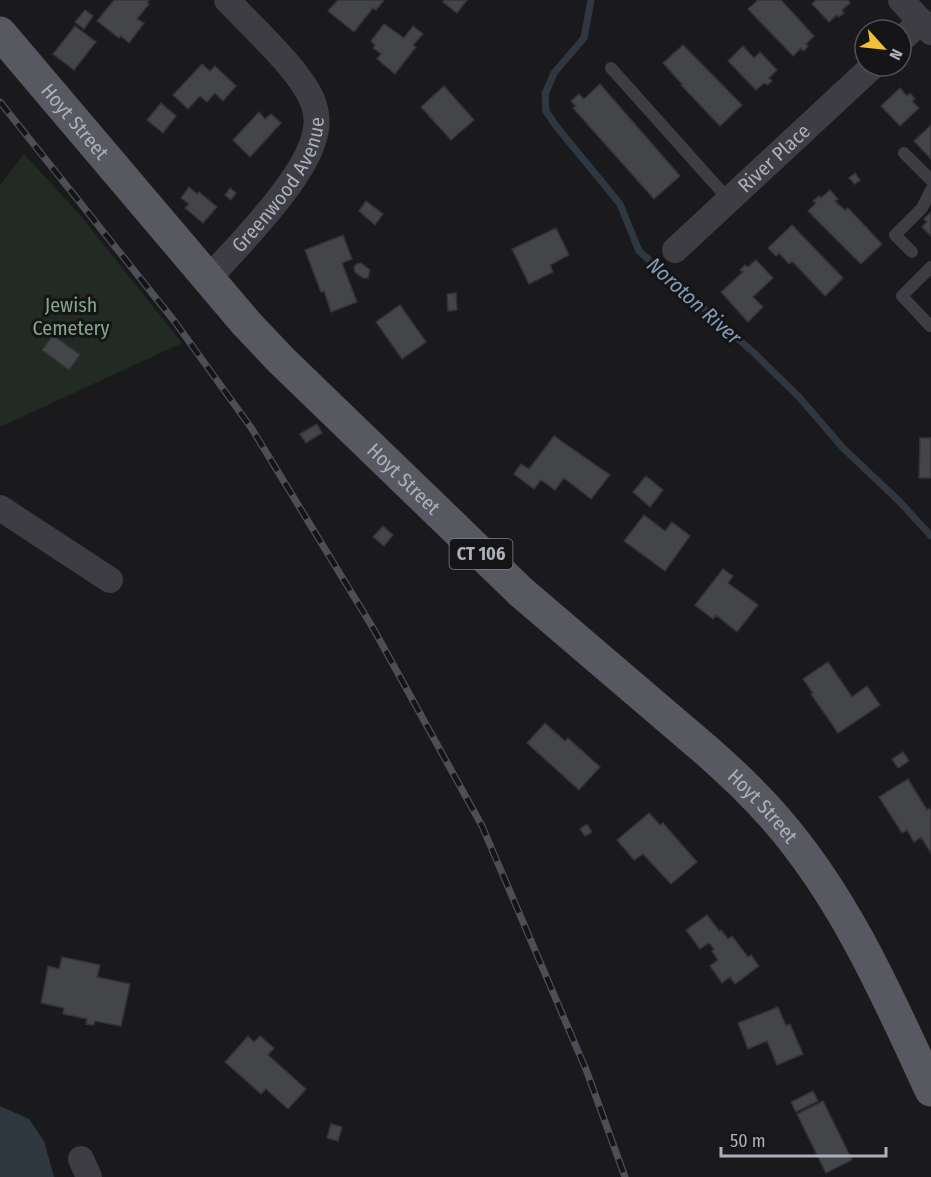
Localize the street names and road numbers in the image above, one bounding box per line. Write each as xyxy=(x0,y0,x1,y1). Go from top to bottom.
street label: Hoyt Street xyxy=(36,79,114,165)
street label: Greenwood Avenue xyxy=(227,117,329,257)
street label: River Place xyxy=(733,119,815,197)
street label: Hoyt Street xyxy=(362,438,446,520)
road number: CT 106 xyxy=(450,539,512,569)
street label: Hoyt Street xyxy=(723,764,803,848)

